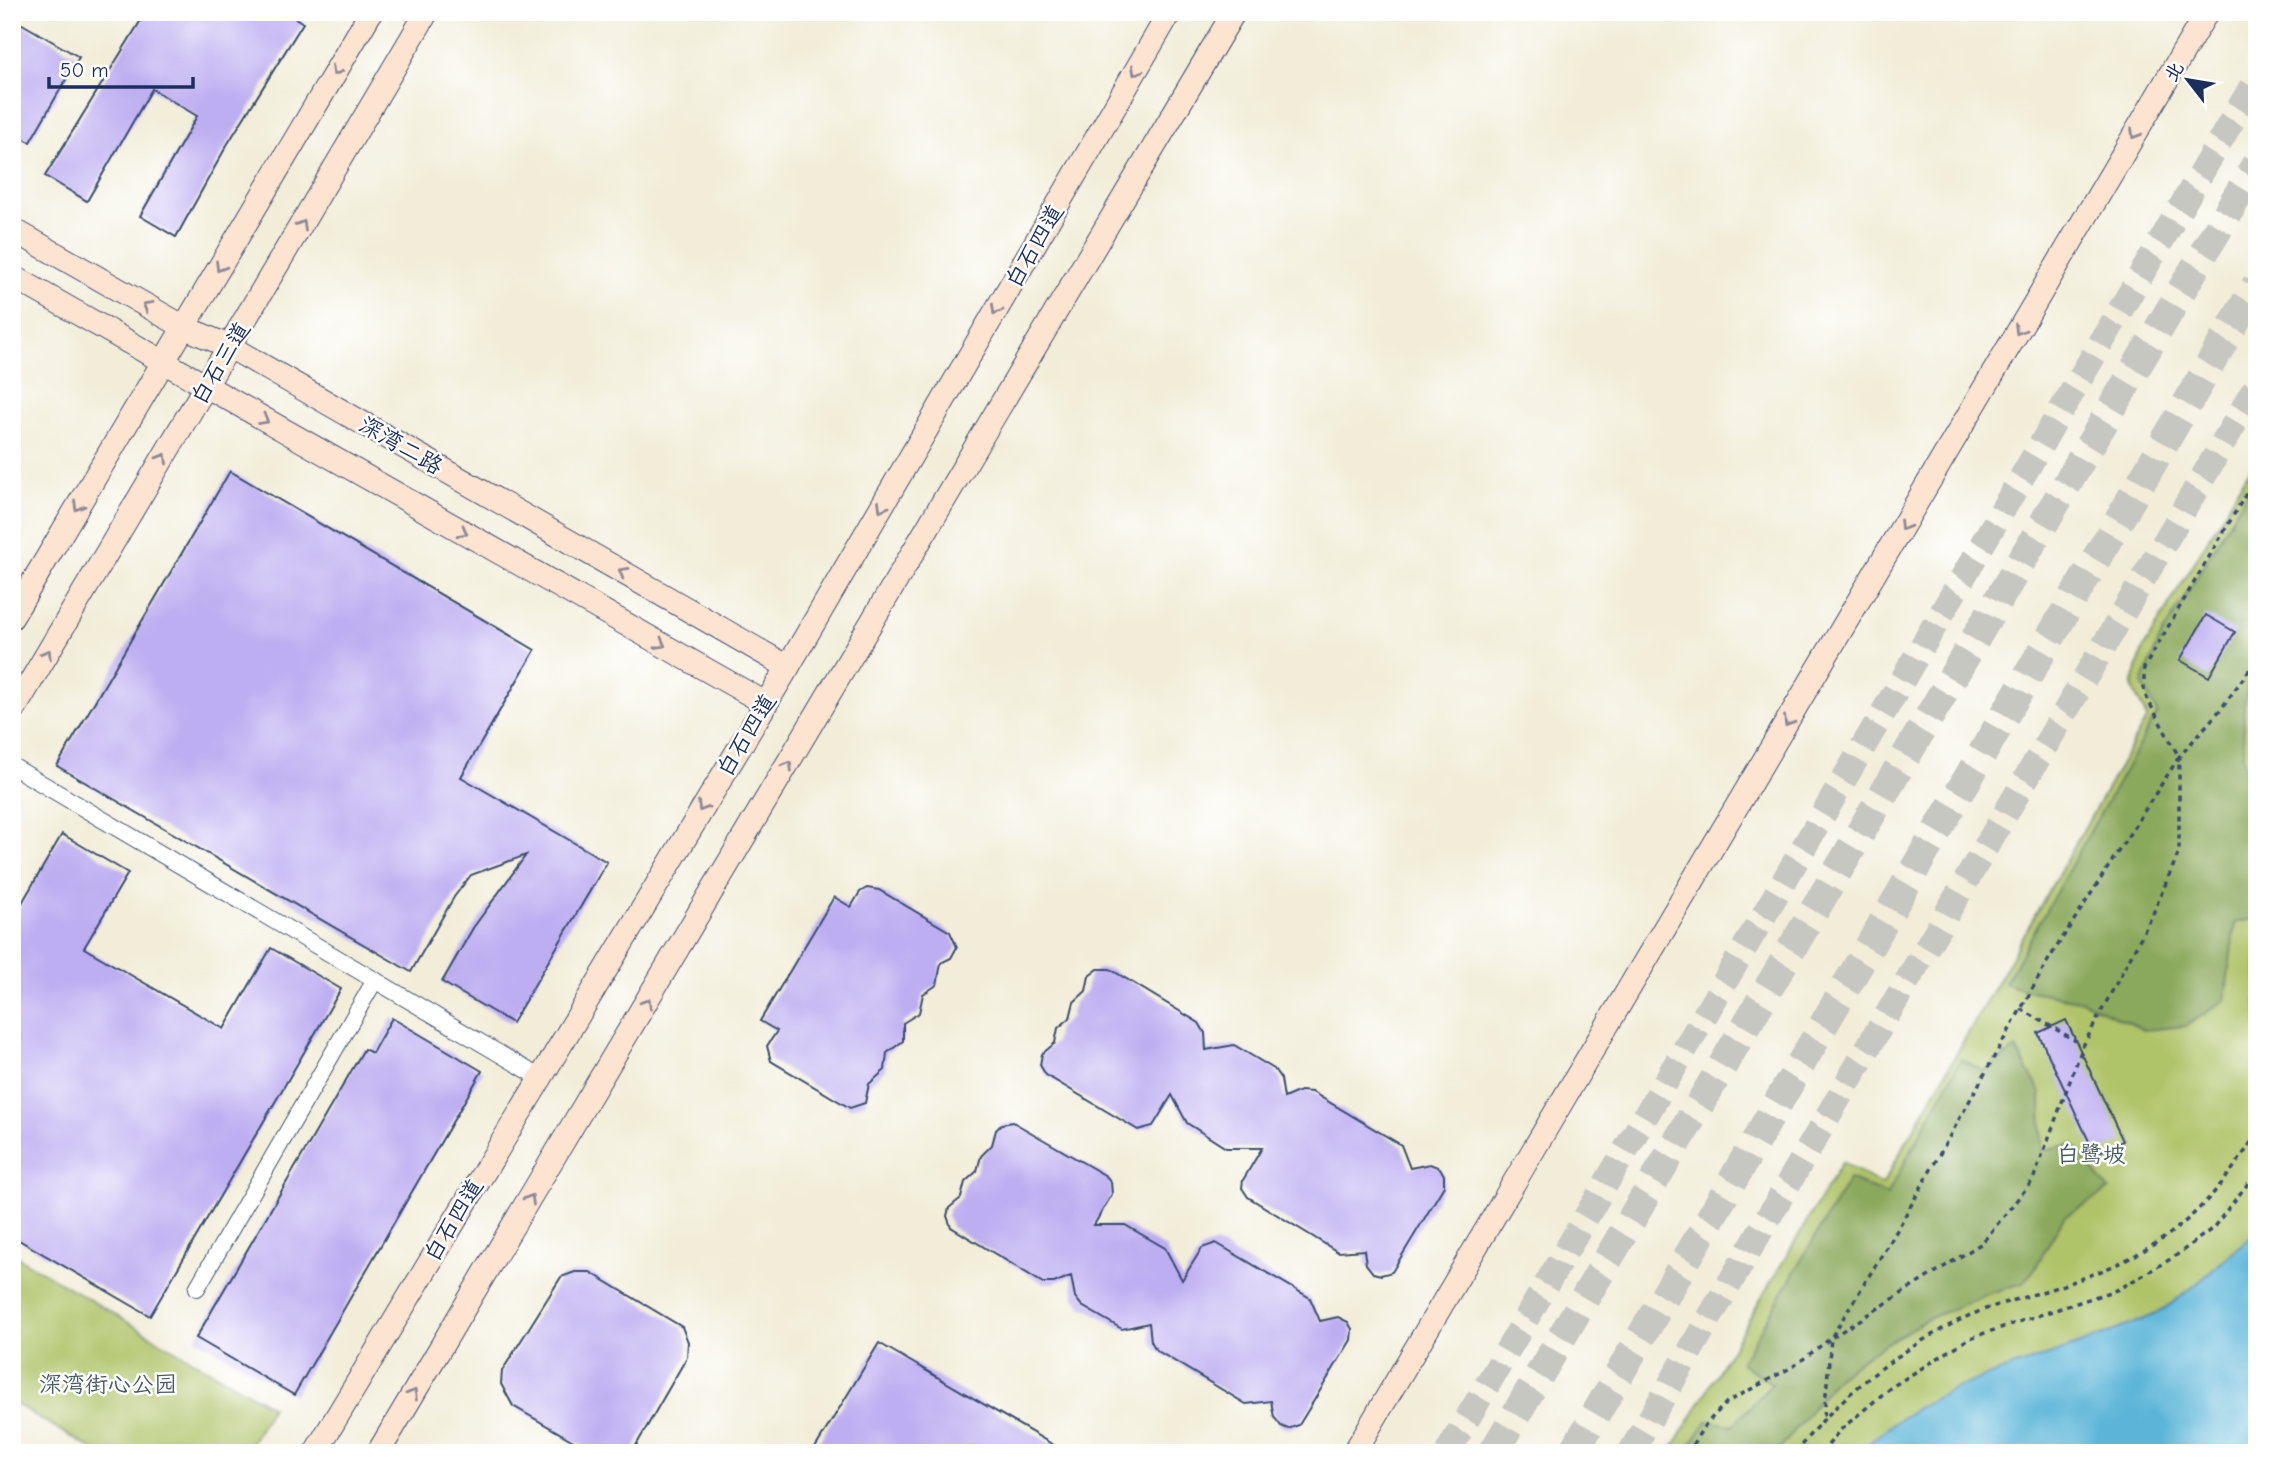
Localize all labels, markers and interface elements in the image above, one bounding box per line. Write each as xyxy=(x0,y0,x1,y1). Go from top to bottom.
scale bar xyxy=(49,46,192,90)
north arrow xyxy=(2154,46,2224,116)
text: 50 m xyxy=(60,58,109,82)
text: 北 xyxy=(2160,58,2189,86)
one-way arrow xyxy=(331,64,344,76)
one-way arrow xyxy=(1131,64,1144,77)
one-way arrow xyxy=(2130,127,2143,140)
street label: 白石四道 xyxy=(1000,200,1069,293)
one-way arrow xyxy=(294,220,307,232)
one-way arrow xyxy=(215,259,228,272)
one-way arrow xyxy=(142,301,155,314)
one-way arrow xyxy=(992,302,1005,315)
street label: 白石三道 xyxy=(185,317,256,410)
one-way arrow xyxy=(2015,323,2028,336)
street label: 深湾二路 xyxy=(354,411,447,480)
one-way arrow xyxy=(257,412,270,425)
one-way arrow xyxy=(155,453,168,465)
one-way arrow xyxy=(73,498,86,511)
one-way arrow xyxy=(877,499,890,512)
one-way arrow xyxy=(1899,518,1912,531)
one-way arrow xyxy=(455,524,468,537)
one-way arrow xyxy=(617,567,630,580)
one-way arrow xyxy=(653,636,666,649)
one-way arrow xyxy=(39,648,52,661)
street label: 白石四道 xyxy=(711,689,782,782)
one-way arrow xyxy=(1783,714,1796,727)
one-way arrow xyxy=(780,761,793,774)
one-way arrow xyxy=(698,799,711,812)
one-way arrow xyxy=(638,998,651,1011)
park label: 白鹭坡 xyxy=(2057,1141,2126,1168)
street label: 白石四道 xyxy=(418,1174,489,1267)
one-way arrow xyxy=(522,1193,535,1206)
park label: 深湾街心公园 xyxy=(39,1371,177,1398)
one-way arrow xyxy=(405,1389,418,1402)

